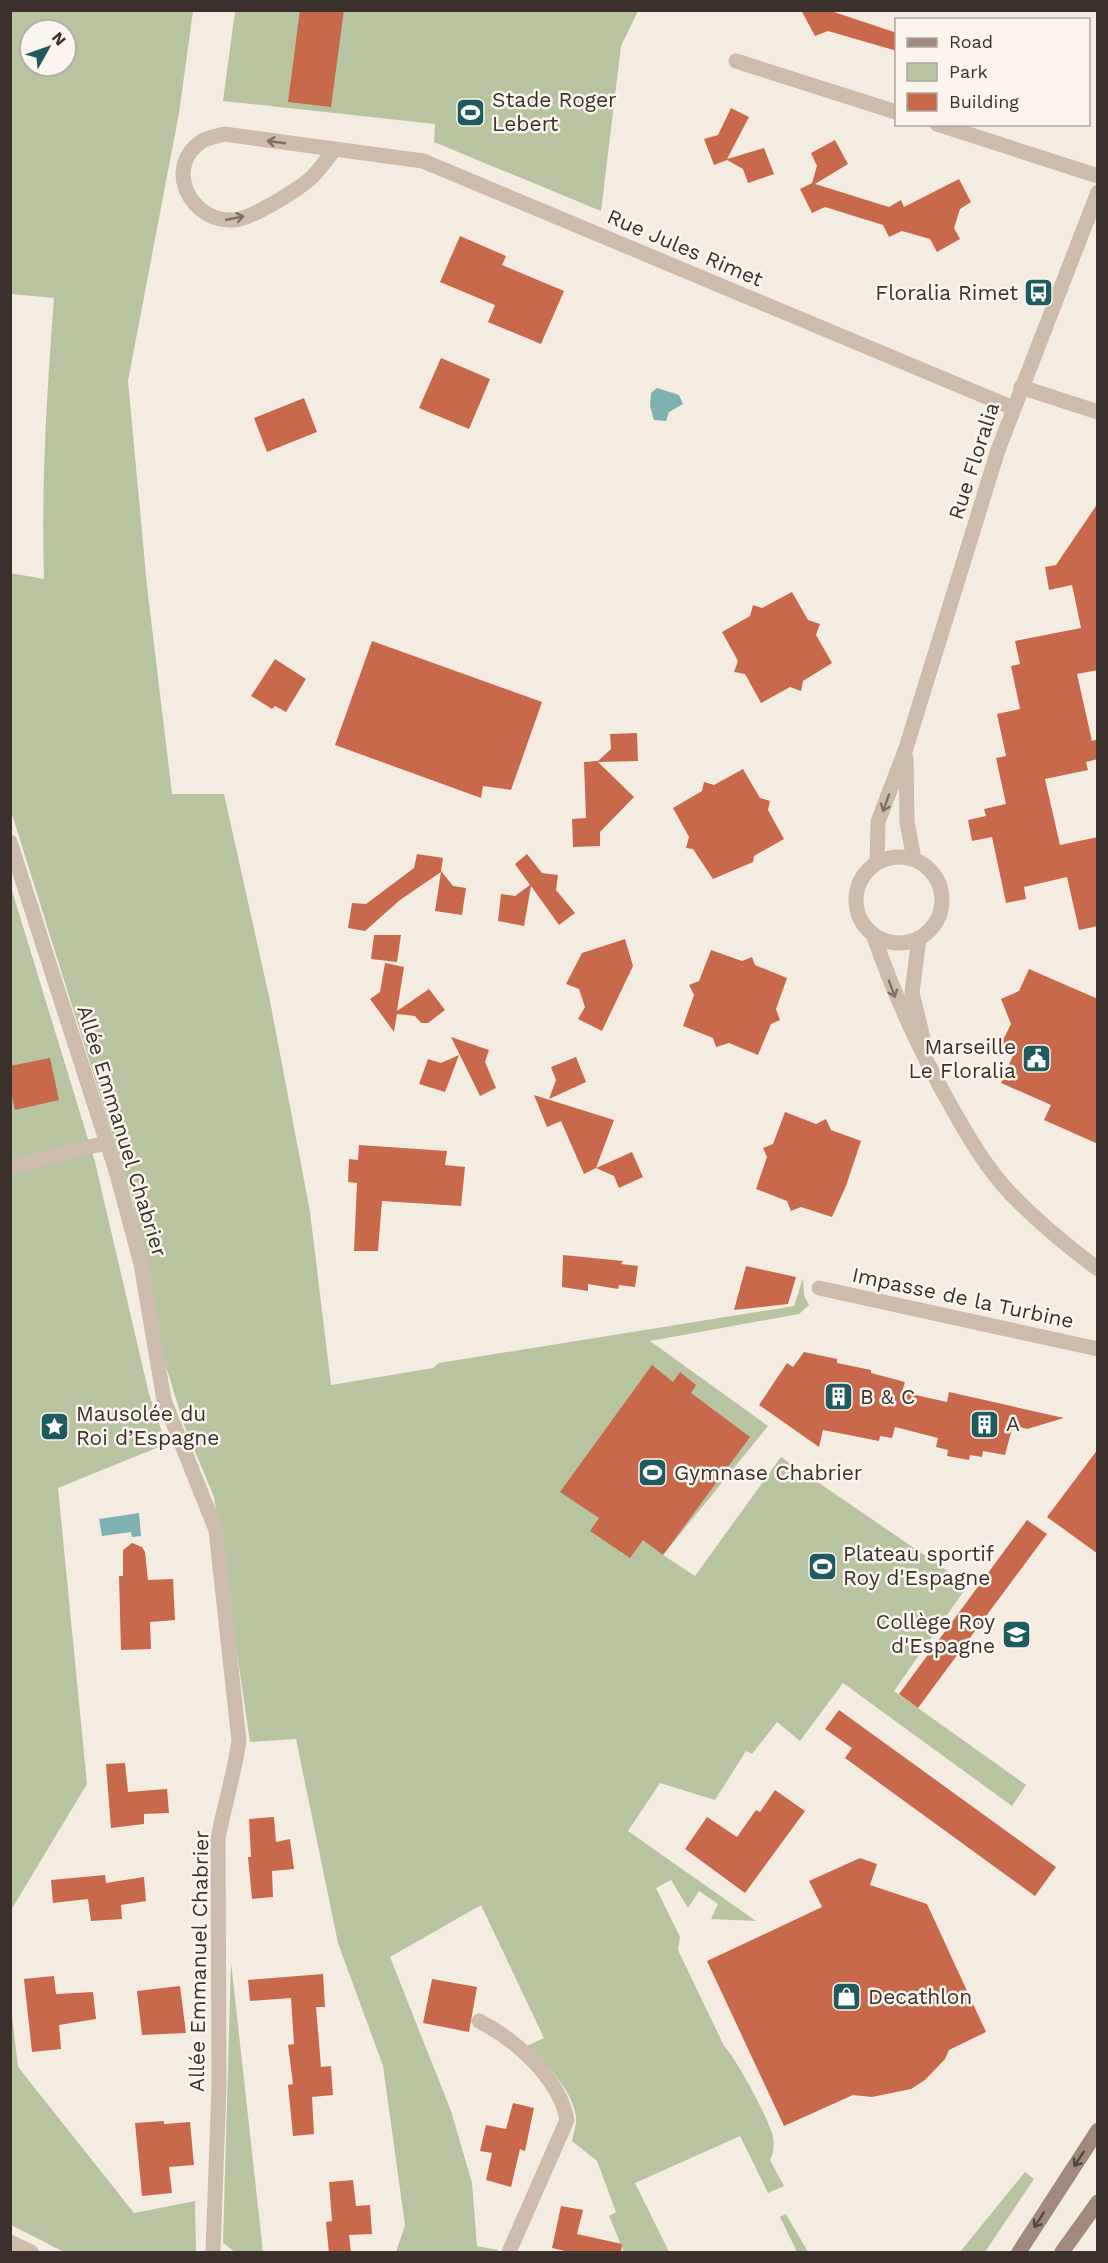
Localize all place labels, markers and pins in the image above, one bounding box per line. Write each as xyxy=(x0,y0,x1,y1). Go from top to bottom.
place label: Stade Roger Lebert xyxy=(492,87,617,136)
sports icon: Stade Roger Lebert xyxy=(455,96,487,128)
bus stop icon: Floralia Rimet xyxy=(1023,277,1055,309)
place label: Floralia Rimet xyxy=(875,280,1018,305)
place label: Marseille Le Floralia xyxy=(909,1034,1016,1083)
public building icon: Marseille Le Floralia xyxy=(1021,1043,1053,1075)
building icon: B & C xyxy=(823,1381,855,1413)
place label: B & C xyxy=(860,1384,916,1409)
place label: Mausolée du Roi d’Espagne xyxy=(76,1401,219,1450)
building icon: A xyxy=(969,1408,1001,1440)
place icon: Mausolée du Roi d’Espagne xyxy=(39,1410,71,1442)
place label: A xyxy=(1006,1411,1020,1436)
sports icon: Gymnase Chabrier xyxy=(637,1457,669,1489)
place label: Gymnase Chabrier xyxy=(674,1460,863,1485)
place label: Plateau sportif Roy d'Espagne xyxy=(843,1541,994,1590)
sports icon: Plateau sportif Roy d'Espagne xyxy=(806,1550,838,1582)
place label: Collège Roy d'Espagne xyxy=(876,1609,995,1658)
school or university icon: Collège Roy d'Espagne xyxy=(1000,1618,1032,1650)
shop icon: Decathlon xyxy=(831,1981,863,2013)
place label: Decathlon xyxy=(868,1984,972,2009)

